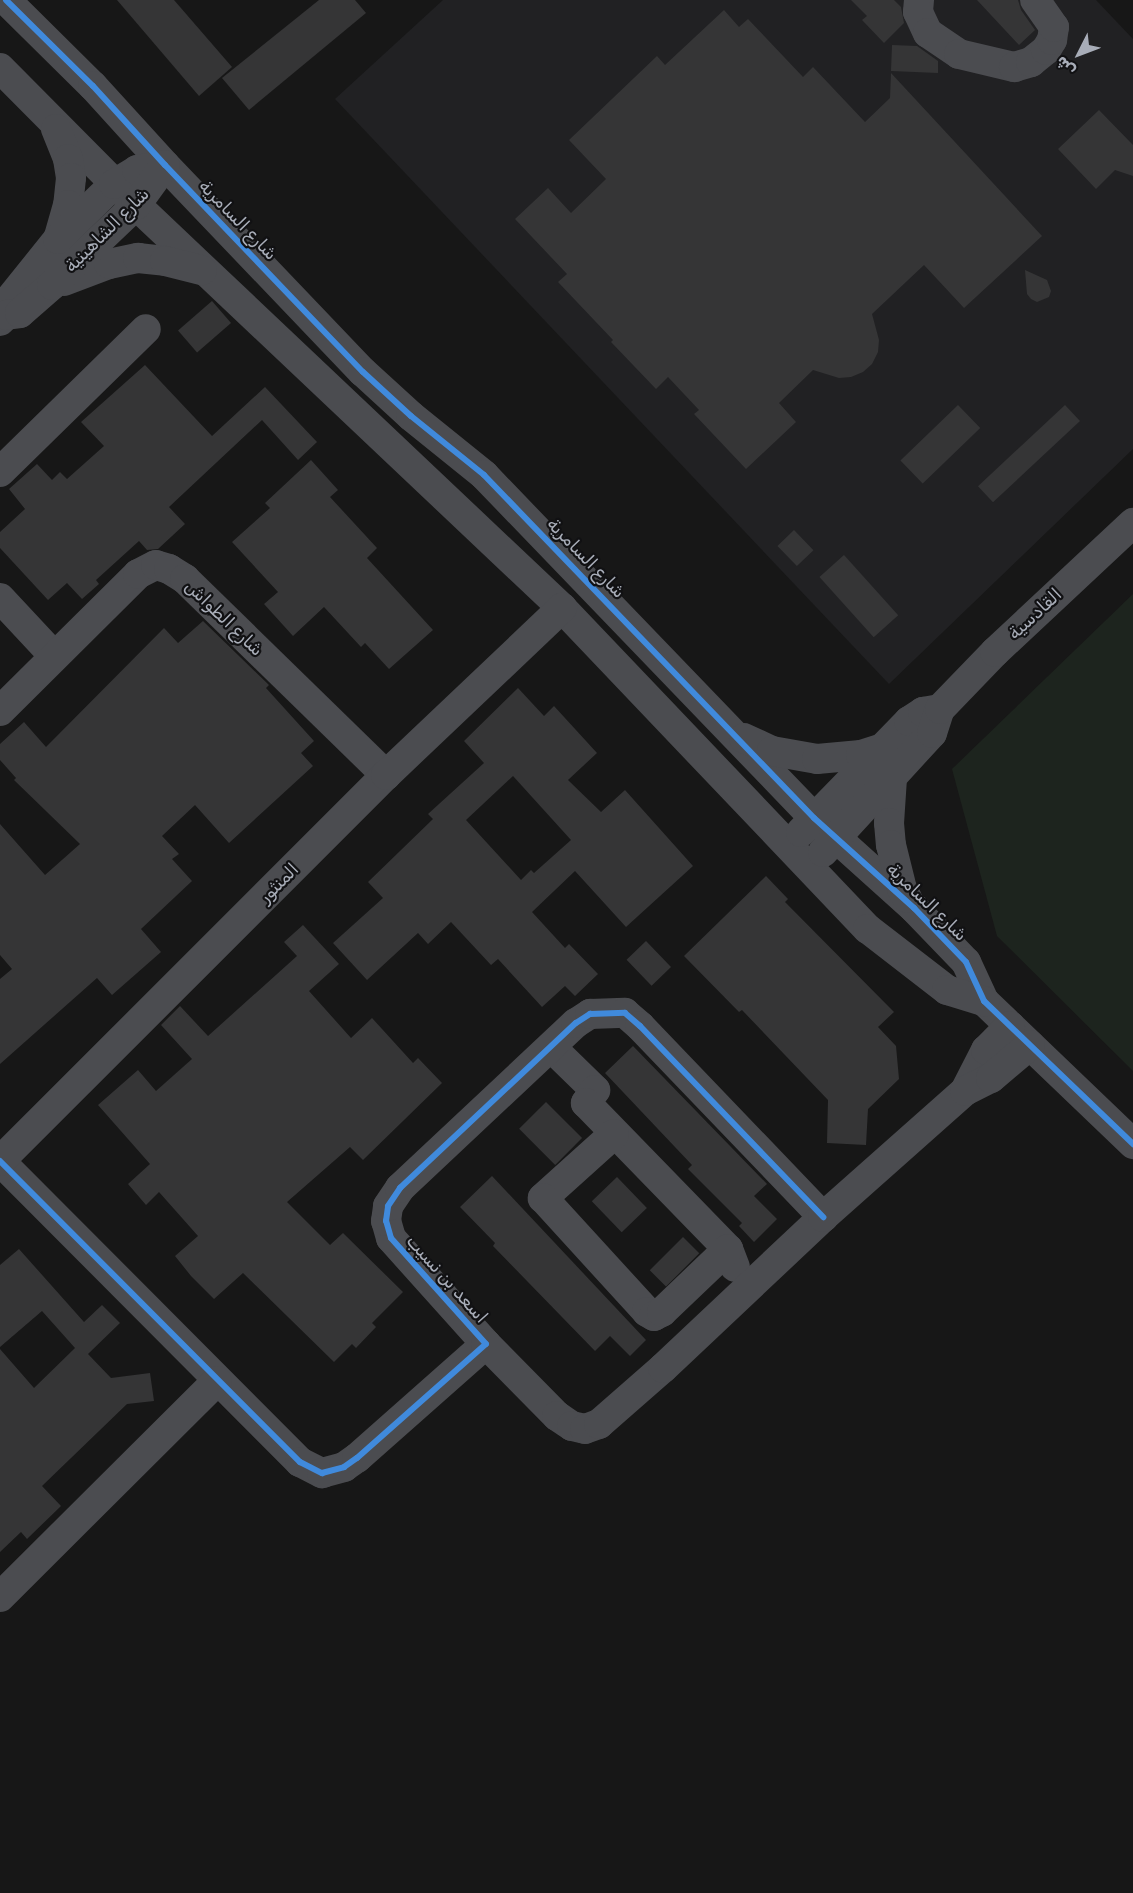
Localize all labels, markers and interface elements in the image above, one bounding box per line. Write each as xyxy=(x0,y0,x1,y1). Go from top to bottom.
north arrow xyxy=(1049,24,1109,84)
text: ش xyxy=(1051,52,1079,80)
street label: شارع السامرية xyxy=(194,175,282,265)
street label: شارع الشاهينية xyxy=(60,183,154,277)
street label: شارع السامرية xyxy=(542,513,630,603)
street label: شارع الطواش xyxy=(180,575,268,661)
street label: القادسية xyxy=(1004,584,1066,644)
street label: شارع السامرية xyxy=(882,858,972,946)
street label: المنثور xyxy=(255,859,303,907)
street label: اسعد بن نسيب xyxy=(402,1230,492,1328)

